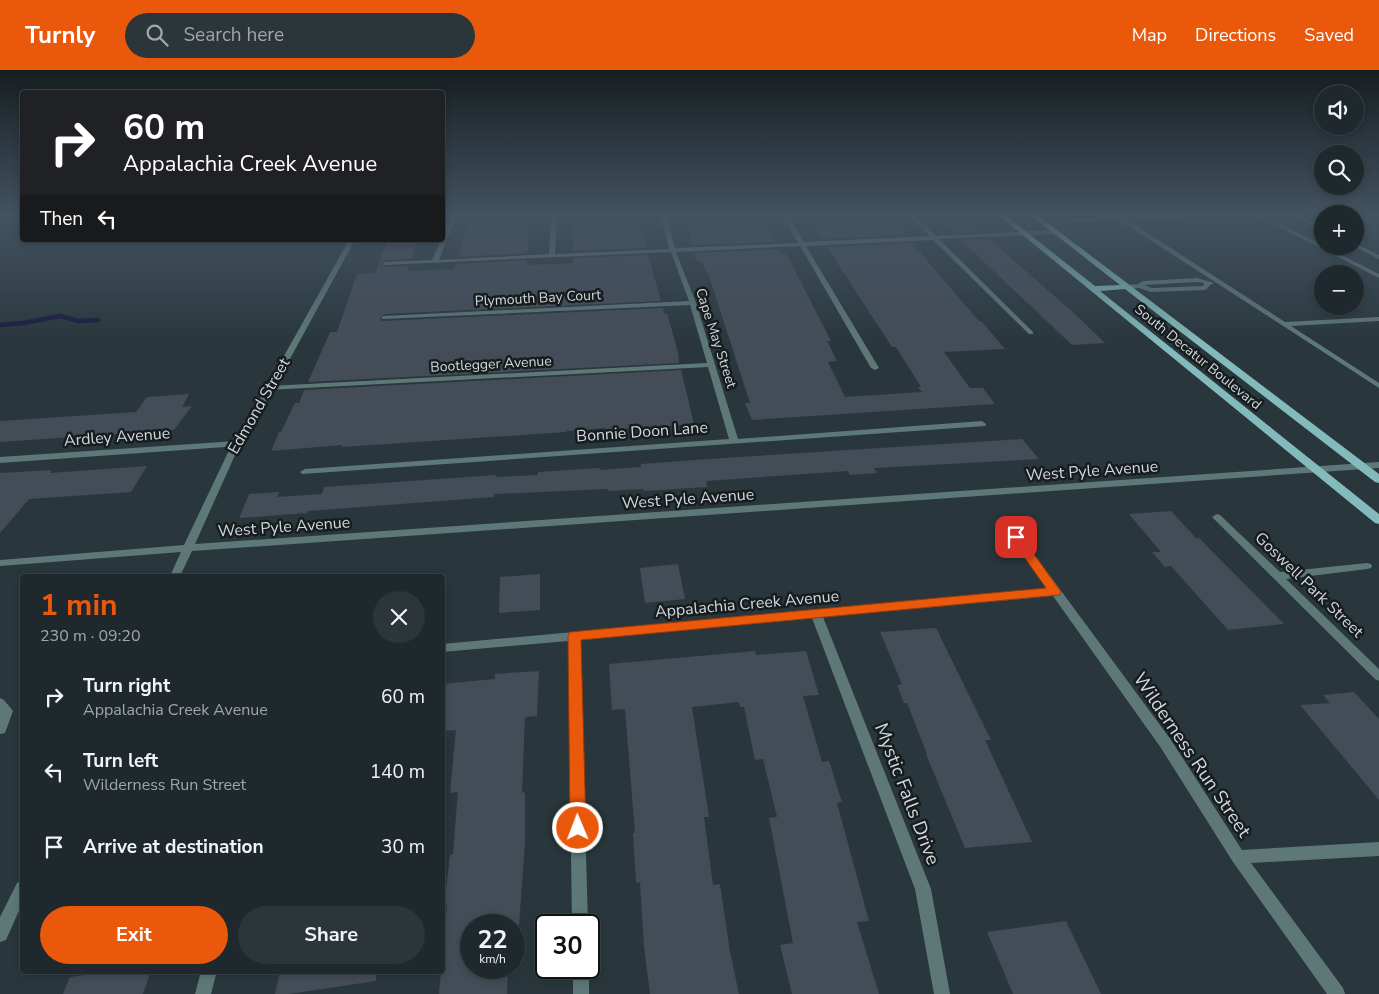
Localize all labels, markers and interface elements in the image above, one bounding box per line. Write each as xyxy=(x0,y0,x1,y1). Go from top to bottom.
search box xyxy=(125,13,475,58)
text: Turnly xyxy=(25,19,95,51)
icon: search xyxy=(143,21,171,49)
text: Search here xyxy=(183,22,284,48)
text: Map xyxy=(1132,23,1167,47)
text: Directions xyxy=(1195,23,1276,47)
text: Saved xyxy=(1304,23,1354,47)
map controls xyxy=(1314,85,1364,315)
button: sound xyxy=(1314,85,1364,135)
text: 60 m xyxy=(123,104,205,151)
icon: right xyxy=(40,110,105,175)
button: search xyxy=(1314,145,1364,195)
text: Appalachia Creek Avenue xyxy=(123,149,377,179)
icon: left xyxy=(93,205,121,233)
button: + xyxy=(1314,205,1364,255)
text: Then xyxy=(40,206,83,232)
button: − xyxy=(1314,265,1364,315)
street label: Plymouth Bay Court xyxy=(474,285,602,311)
street label: Cape May Street xyxy=(691,286,741,391)
street label: South Decatur Boulevard xyxy=(1131,300,1265,414)
street label: Bootlegger Avenue xyxy=(430,351,552,377)
street label: Edmond Street xyxy=(223,354,296,458)
street label: Bonnie Doon Lane xyxy=(575,416,709,448)
street label: Ardley Avenue xyxy=(63,422,171,452)
street label: West Pyle Avenue xyxy=(1025,455,1159,487)
street label: West Pyle Avenue xyxy=(621,483,755,515)
street label: West Pyle Avenue xyxy=(217,511,351,543)
pin xyxy=(995,516,1037,558)
icon: arrive xyxy=(1002,523,1030,551)
street label: Goswell Park Street xyxy=(1250,527,1368,643)
text: 1 min xyxy=(40,585,118,626)
street label: Appalachia Creek Avenue xyxy=(654,585,840,623)
button: close xyxy=(373,591,425,643)
text: 230 m · 09:20 xyxy=(40,625,141,647)
street label: Wilderness Run Street xyxy=(1127,667,1257,843)
text: Turn right xyxy=(83,673,170,699)
icon: right xyxy=(40,683,68,711)
text: 60 m xyxy=(381,684,425,710)
text: Appalachia Creek Avenue xyxy=(83,699,268,721)
street label: Mystic Falls Drive xyxy=(868,719,946,869)
text: Turn left xyxy=(83,748,158,774)
icon: left xyxy=(40,758,68,786)
text: 140 m xyxy=(370,759,425,785)
text: Wilderness Run Street xyxy=(83,774,246,796)
position arrow xyxy=(551,801,603,853)
icon: arrive xyxy=(40,833,68,861)
text: Arrive at destination xyxy=(83,834,264,860)
text: 30 m xyxy=(381,834,425,860)
button: Exit xyxy=(40,906,228,964)
button: Share xyxy=(238,906,425,964)
speed limit sign: 30 xyxy=(535,914,600,979)
text: 22 xyxy=(477,923,508,957)
text: km/h xyxy=(479,951,506,967)

